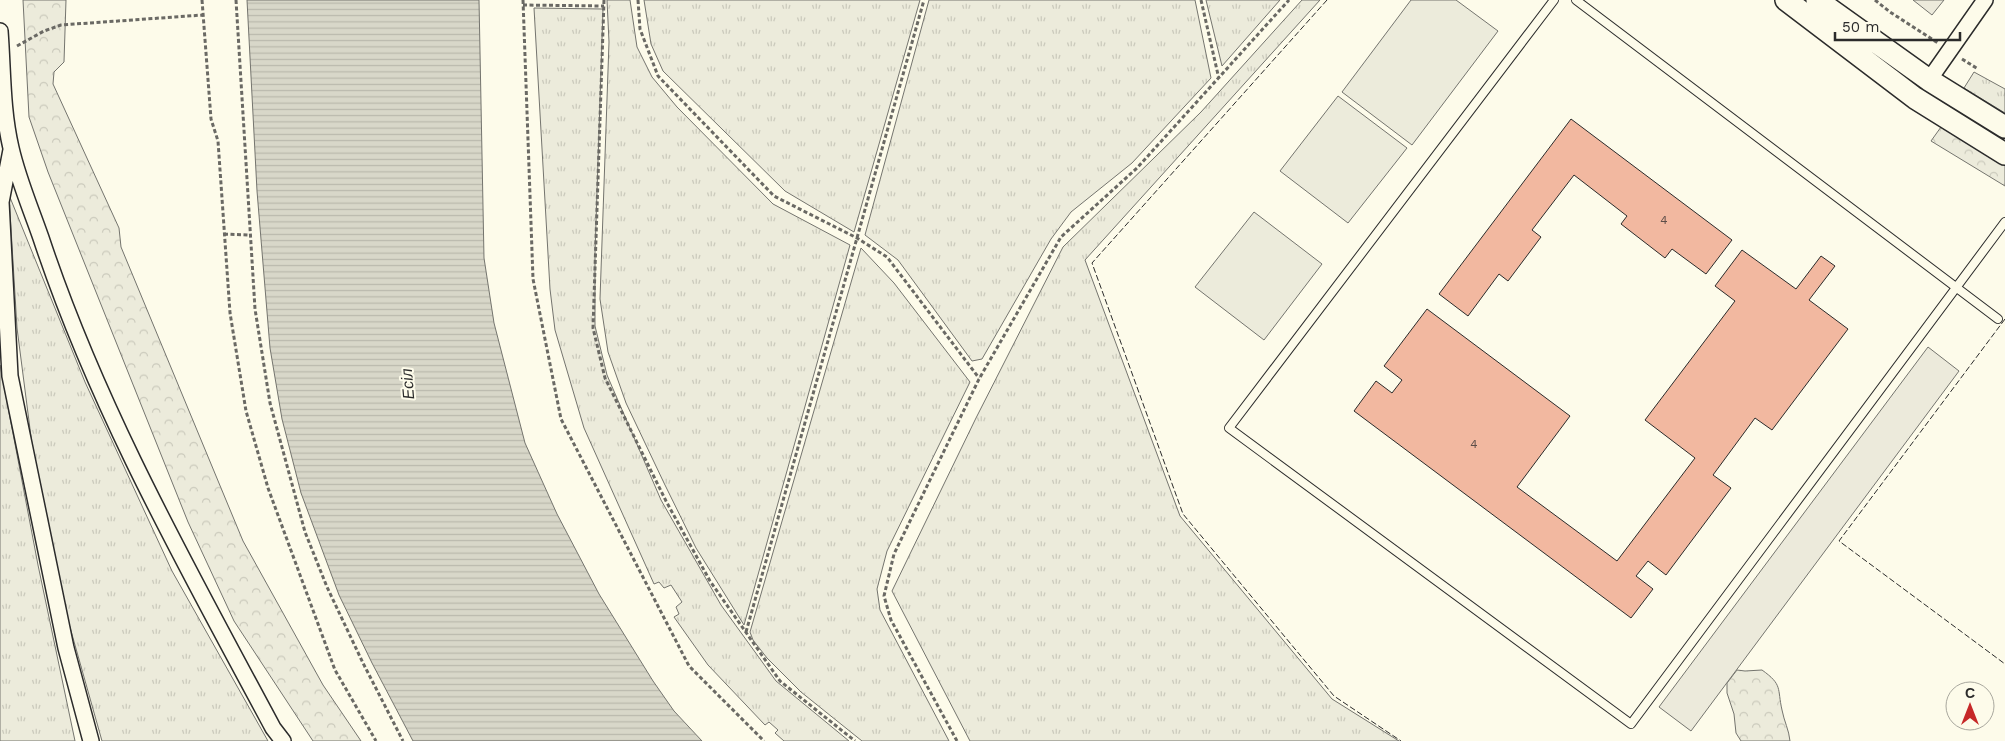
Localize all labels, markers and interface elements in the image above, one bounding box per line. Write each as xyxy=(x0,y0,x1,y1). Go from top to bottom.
scale bar xyxy=(1835,10,1960,42)
text: 50 m xyxy=(1842,18,1879,36)
house number: 4 xyxy=(1660,213,1668,227)
water label: Есіл xyxy=(397,368,418,400)
house number: 4 xyxy=(1470,437,1478,451)
north arrow xyxy=(1945,681,1995,731)
text: С xyxy=(1965,685,1975,701)

